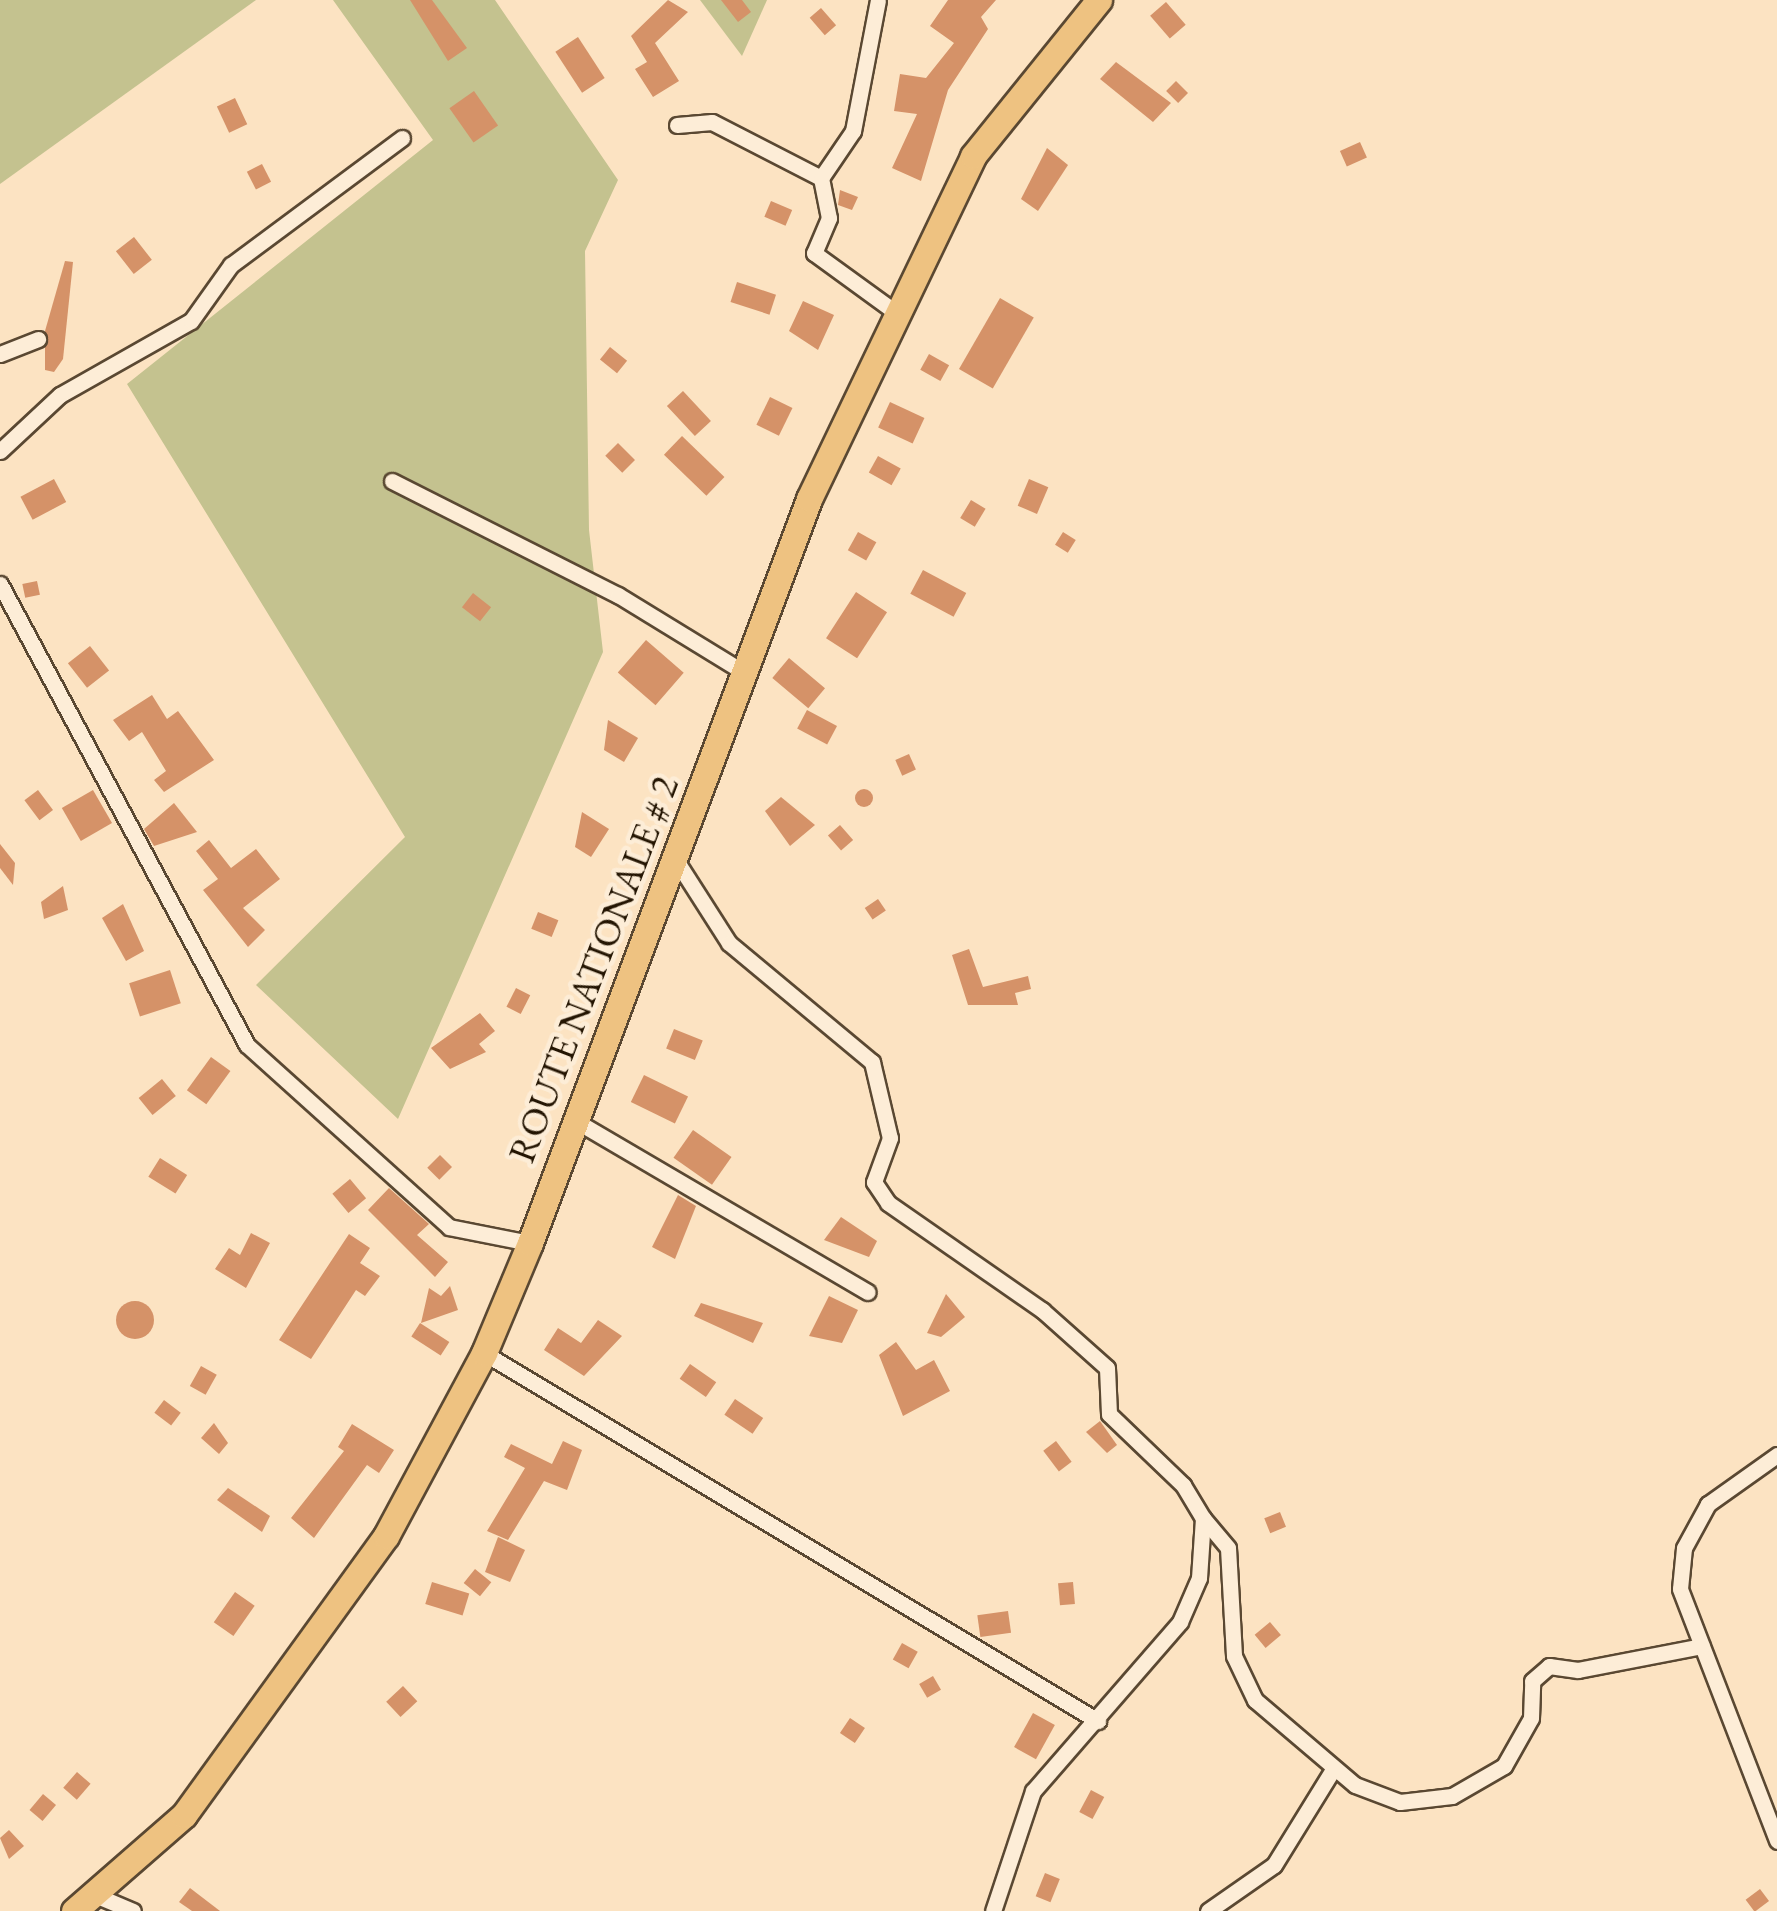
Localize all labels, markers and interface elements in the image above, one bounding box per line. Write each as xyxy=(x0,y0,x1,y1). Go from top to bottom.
street label: ROUTE NATIONALE # 2 xyxy=(498,769,688,1169)

